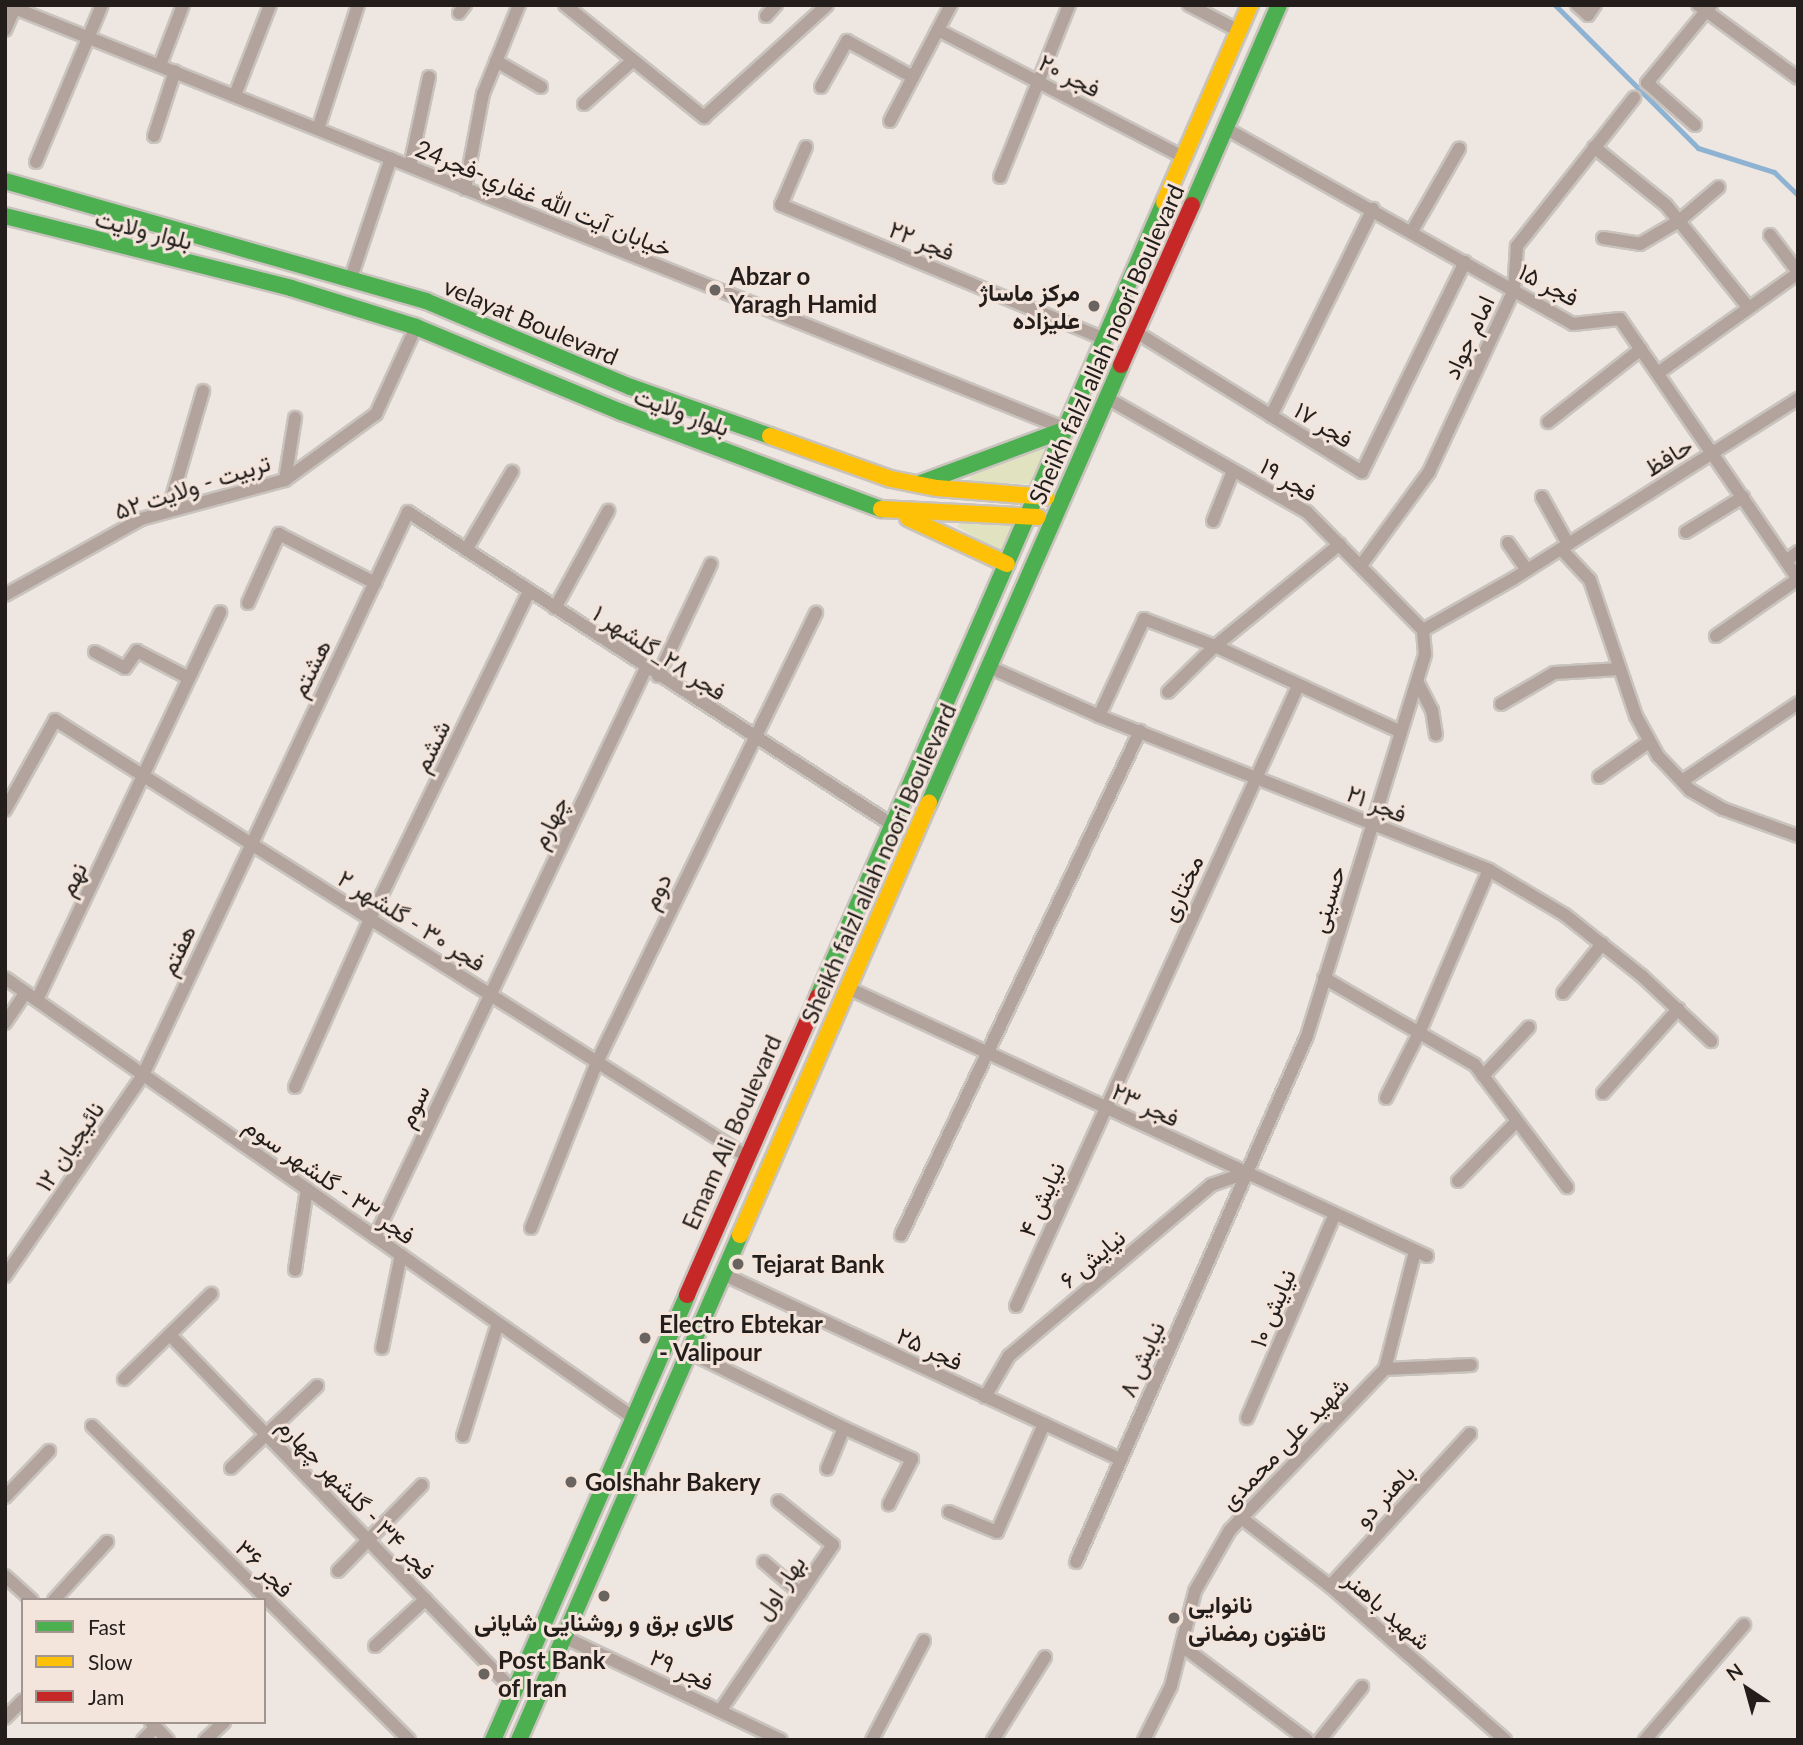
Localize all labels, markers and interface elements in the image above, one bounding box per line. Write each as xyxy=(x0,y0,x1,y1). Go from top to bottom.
street label: فجر ۲۰ xyxy=(1034,47,1106,103)
street label: خيابان آيت الله غفاري-فجر24 xyxy=(412,133,676,263)
street label: Sheikh falzl allah noori Boulevard xyxy=(1022,180,1190,508)
street label: بلوار ولایت xyxy=(92,203,196,255)
street label: فجر ۲۲ xyxy=(885,214,959,266)
street label: فجر ۱۵ xyxy=(1514,256,1584,312)
place label: Abzar o Yaragh Hamid xyxy=(729,262,877,318)
street label: velayat Boulevard xyxy=(439,271,623,371)
place label: مرکز ماساژ علیزاده xyxy=(979,278,1080,334)
marker: Abzar o Yaragh Hamid xyxy=(707,282,723,298)
street label: امام جواد xyxy=(1436,291,1500,383)
marker: مرکز ماساژ علیزاده xyxy=(1086,298,1102,314)
street label: بلوار ولایت xyxy=(630,380,734,442)
street label: فجر ۱۷ xyxy=(1289,395,1359,453)
street label: حافظ xyxy=(1638,430,1698,482)
street label: تربیت - ولایت ۵۲ xyxy=(110,447,274,525)
street label: فجر ۱۹ xyxy=(1255,451,1323,507)
street label: فجر ۲۸_گلشهر ۱ xyxy=(588,598,732,706)
street label: هشتم xyxy=(284,634,336,702)
street label: Sheikh falzl allah noori Boulevard xyxy=(794,699,962,1027)
street label: ششم xyxy=(406,715,456,777)
street label: فجر ۲۱ xyxy=(1343,778,1411,828)
street label: چهارم xyxy=(524,791,574,853)
street label: مختاری xyxy=(1153,850,1209,926)
street label: نهم xyxy=(52,857,92,901)
street label: حسینی xyxy=(1303,862,1351,936)
street label: فجر ۳۰ - گلشهر ۲ xyxy=(333,863,491,977)
street label: دوم xyxy=(635,868,677,914)
street label: هفتم xyxy=(153,920,201,980)
street label: Emam Ali Boulevard xyxy=(675,1030,787,1234)
street label: فجر ۲۳ xyxy=(1108,1076,1184,1132)
street label: سوم xyxy=(391,1080,435,1132)
street label: نائیجیان ۱۲ xyxy=(28,1095,110,1197)
street label: فجر ۳۲ - گلشهر سوم xyxy=(239,1110,421,1250)
street label: نیایش ۴ xyxy=(1012,1157,1070,1241)
street label: نیایش ۶ xyxy=(1053,1222,1131,1294)
place label: Tejarat Bank xyxy=(752,1250,884,1278)
marker: Tejarat Bank xyxy=(730,1256,746,1272)
street label: نیایش ۱۰ xyxy=(1243,1265,1301,1351)
place label: Electro Ebtekar - Valipour xyxy=(659,1310,823,1366)
street label: نیایش ۸ xyxy=(1112,1317,1170,1401)
street label: فجر ۲۵ xyxy=(892,1320,968,1376)
marker: Electro Ebtekar - Valipour xyxy=(637,1330,653,1346)
street label: شهید علی محمدی xyxy=(1214,1371,1354,1515)
street label: فجر ۳۴ - گلشهر چهارم xyxy=(272,1411,442,1585)
street label: باهنر دو xyxy=(1348,1458,1420,1532)
place label: Golshahr Bakery xyxy=(585,1468,761,1496)
marker: Golshahr Bakery xyxy=(563,1474,579,1490)
street label: فجر ۳۶ xyxy=(230,1533,300,1603)
street label: بهار اول xyxy=(747,1549,811,1625)
street label: شهید باهنر xyxy=(1339,1564,1437,1656)
marker: کالای برق و روشنایی شایانی xyxy=(596,1588,612,1604)
place label: نانوایی تافتون رمضانی xyxy=(1188,1590,1326,1646)
legend xyxy=(21,1598,266,1724)
place label: کالای برق و روشنایی شایانی xyxy=(474,1608,734,1636)
marker: نانوایی تافتون رمضانی xyxy=(1166,1610,1182,1626)
text: Fast xyxy=(88,1614,125,1639)
street label: فجر ۲۹ xyxy=(646,1642,718,1696)
place label: Post Bank of Iran xyxy=(498,1646,606,1702)
text: Slow xyxy=(88,1649,132,1674)
north arrow xyxy=(1712,1654,1782,1724)
text: N xyxy=(1722,1658,1747,1685)
marker: Post Bank of Iran xyxy=(476,1666,492,1682)
text: Jam xyxy=(88,1684,124,1709)

